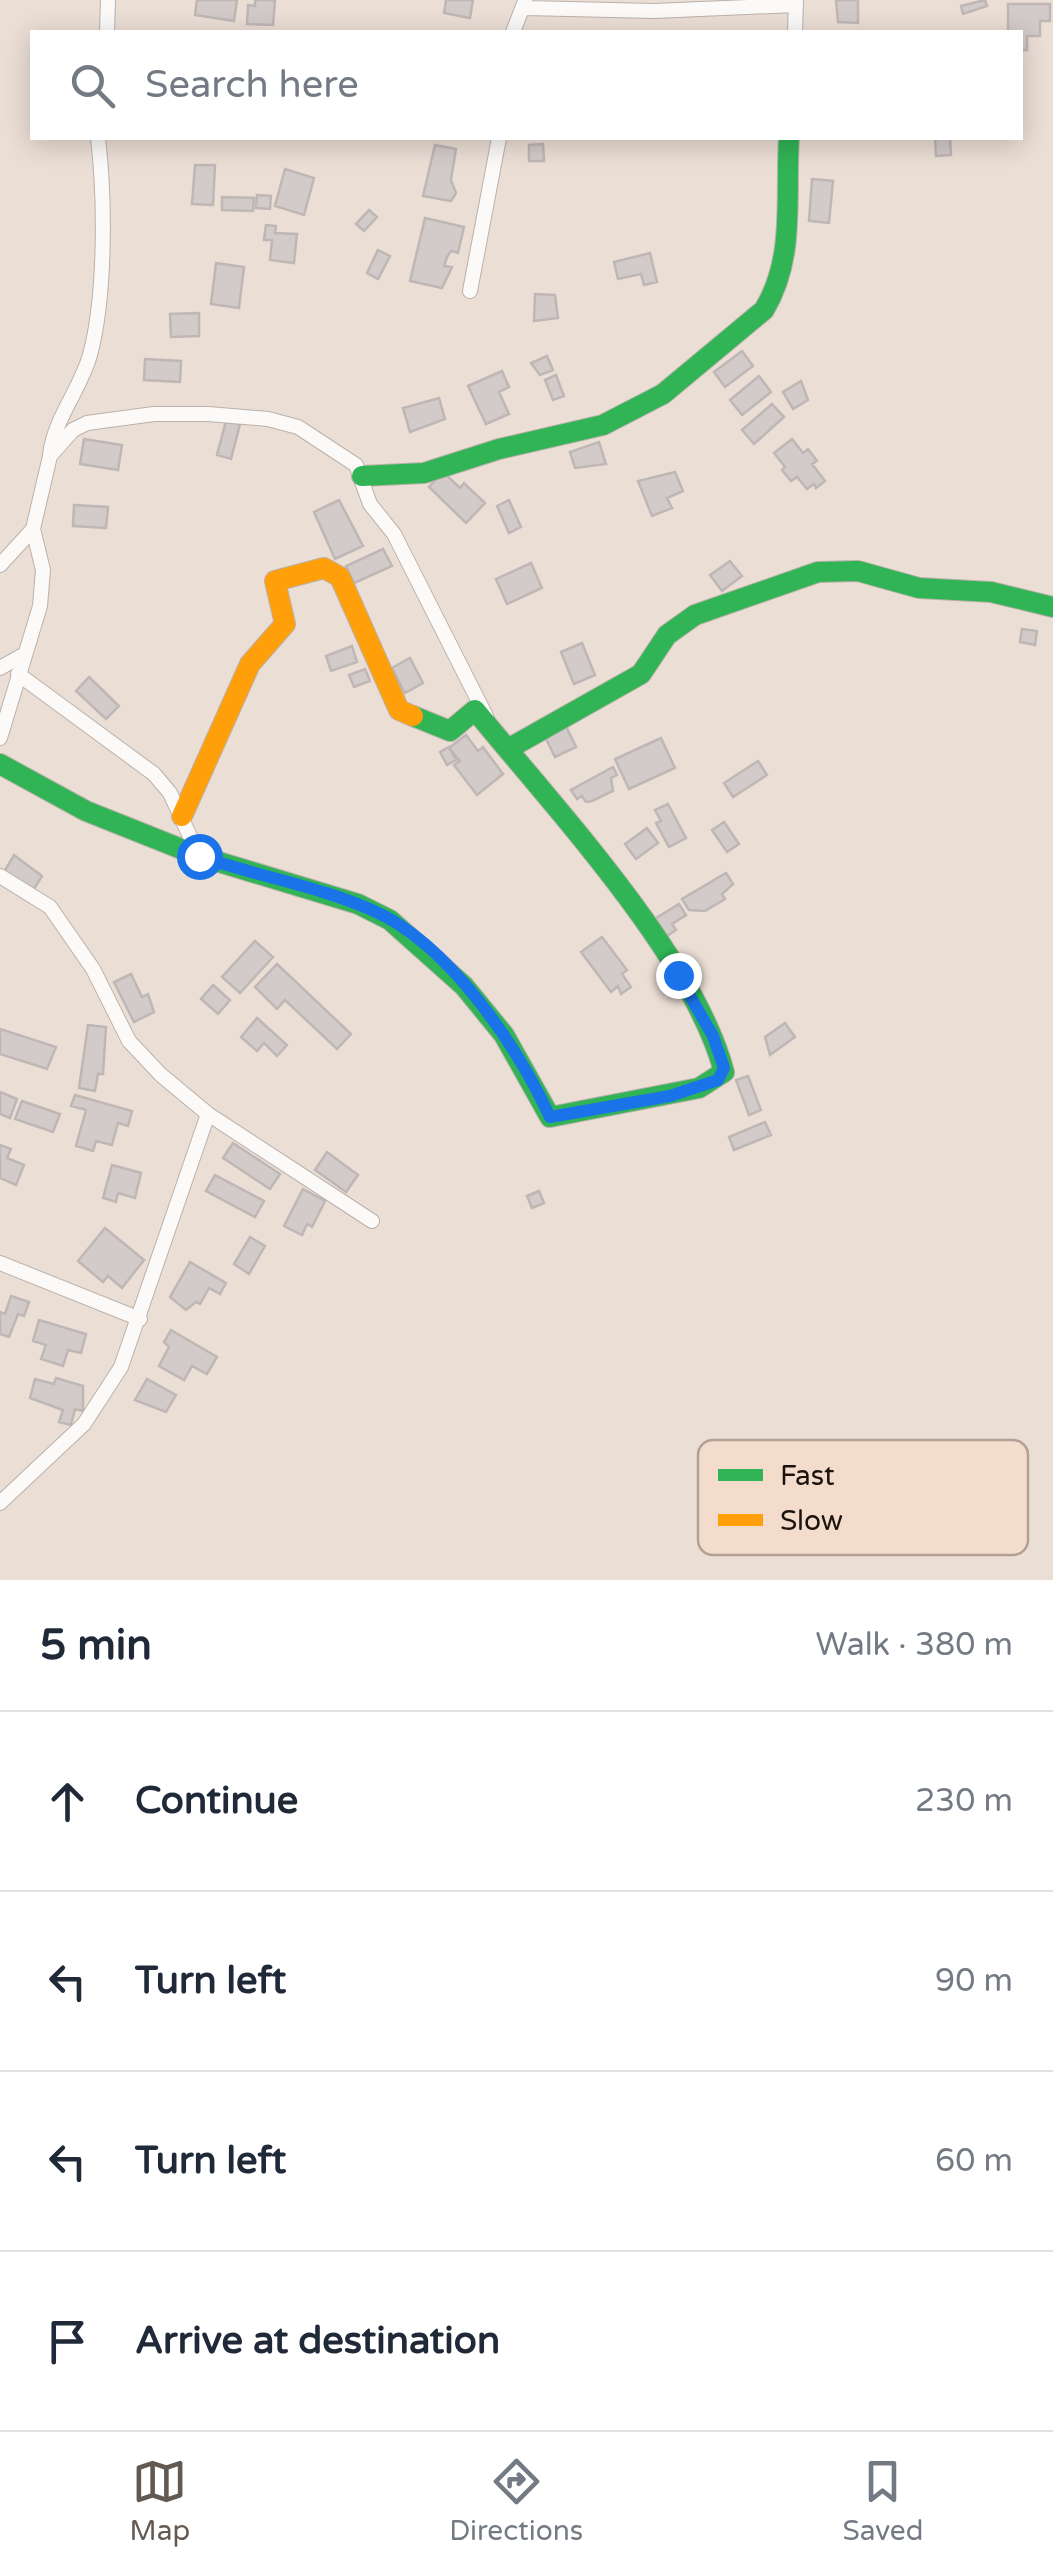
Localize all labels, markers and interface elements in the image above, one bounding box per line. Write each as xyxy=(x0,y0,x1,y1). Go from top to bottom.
search box xyxy=(30,30,1023,140)
icon: search xyxy=(65,58,120,113)
text: Search here xyxy=(145,62,359,108)
route start xyxy=(177,834,223,880)
route end xyxy=(656,953,702,999)
legend xyxy=(698,1440,1028,1555)
text: Fast xyxy=(780,1459,835,1493)
text: Slow xyxy=(780,1504,843,1538)
text: 5 min xyxy=(40,1620,152,1671)
text: Walk · 380 m xyxy=(816,1626,1013,1664)
icon: ahead xyxy=(40,1774,95,1829)
text: Continue xyxy=(135,1778,298,1824)
text: 230 m xyxy=(915,1782,1013,1820)
icon: left xyxy=(40,1954,95,2009)
text: Turn left xyxy=(135,1958,286,2004)
text: 90 m xyxy=(935,1962,1013,2000)
icon: left xyxy=(40,2134,95,2189)
text: Turn left xyxy=(135,2138,286,2184)
text: 60 m xyxy=(935,2142,1013,2180)
icon: arrive xyxy=(40,2314,95,2369)
text: Arrive at destination xyxy=(135,2318,500,2364)
tab: Map xyxy=(130,2454,190,2548)
tab: Directions xyxy=(449,2454,583,2548)
tab: Saved xyxy=(842,2454,923,2548)

